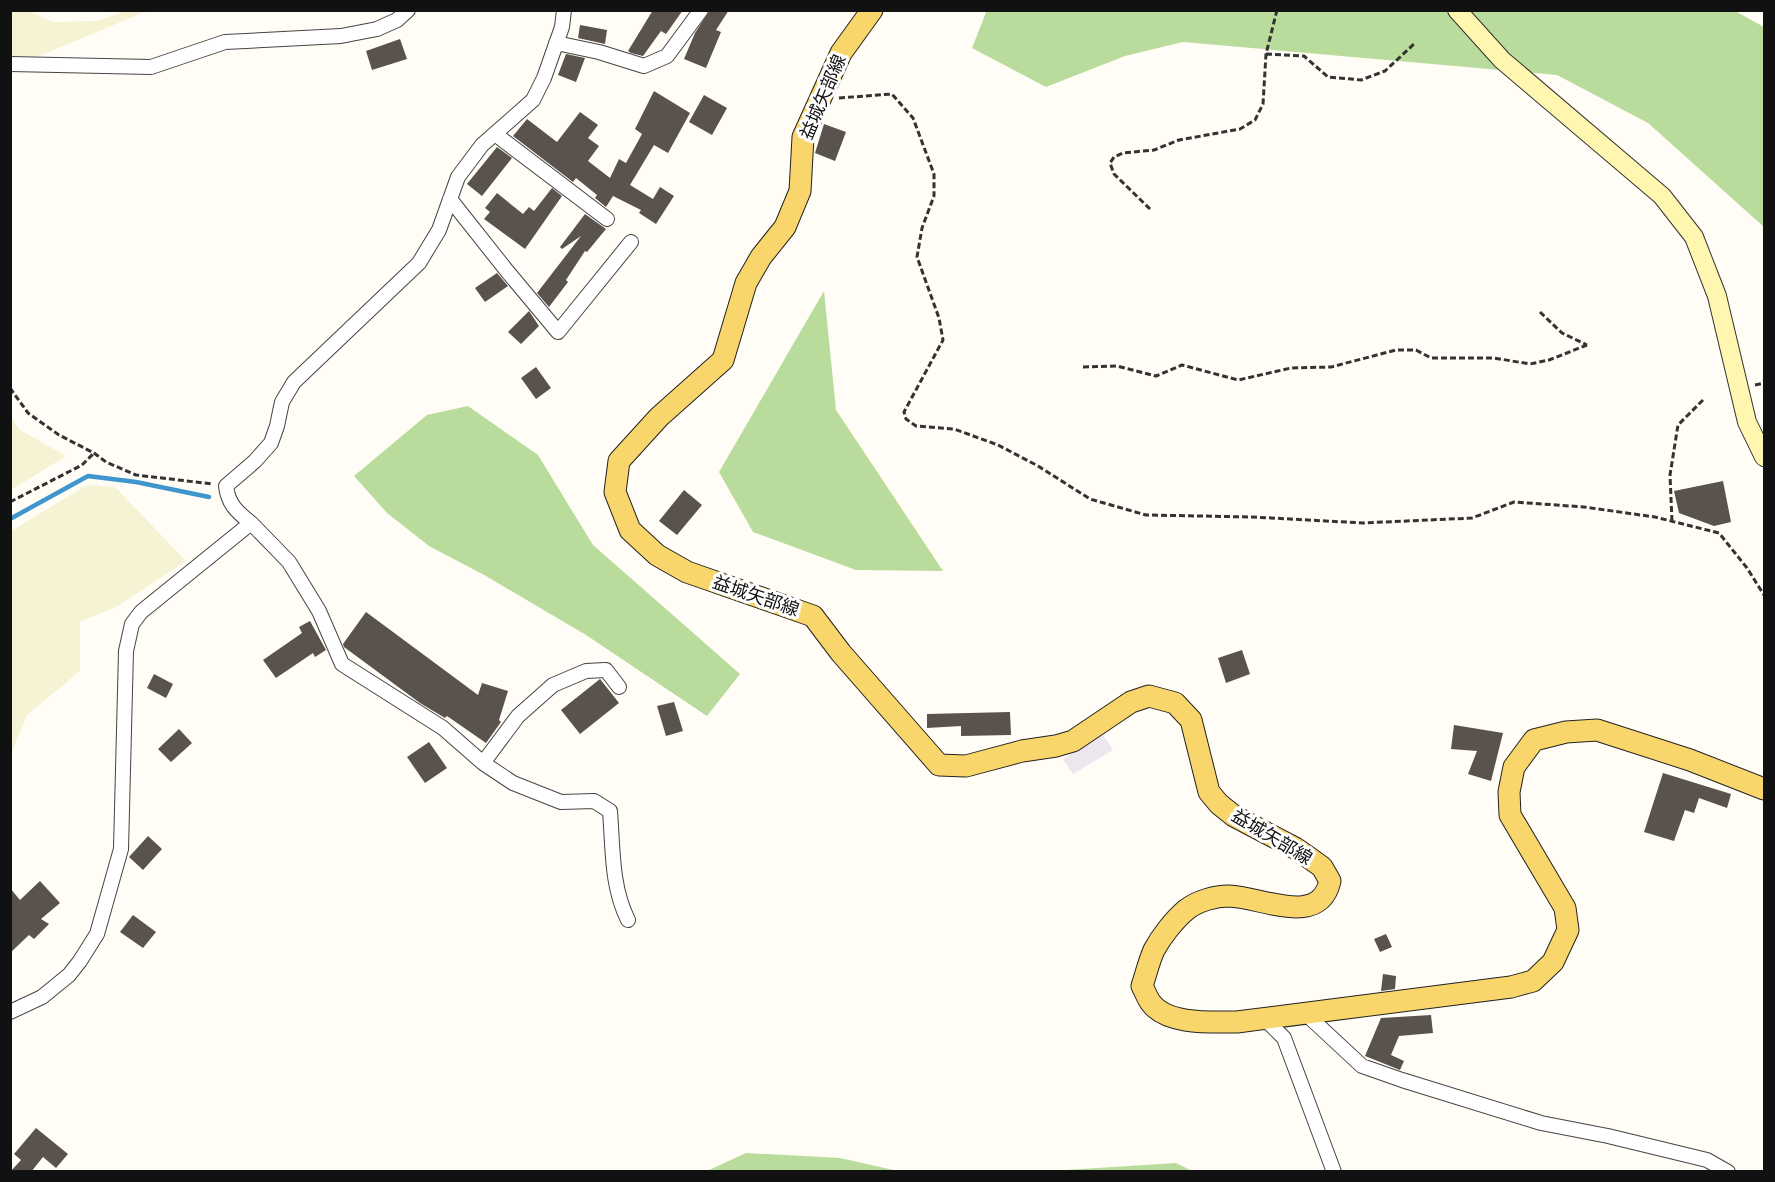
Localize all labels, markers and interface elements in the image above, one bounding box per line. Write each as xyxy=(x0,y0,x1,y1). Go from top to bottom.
street label: 益城矢部線 xyxy=(796,52,850,142)
street label: 益城矢部線 xyxy=(710,572,802,620)
street label: 益城矢部線 xyxy=(1228,805,1316,869)

